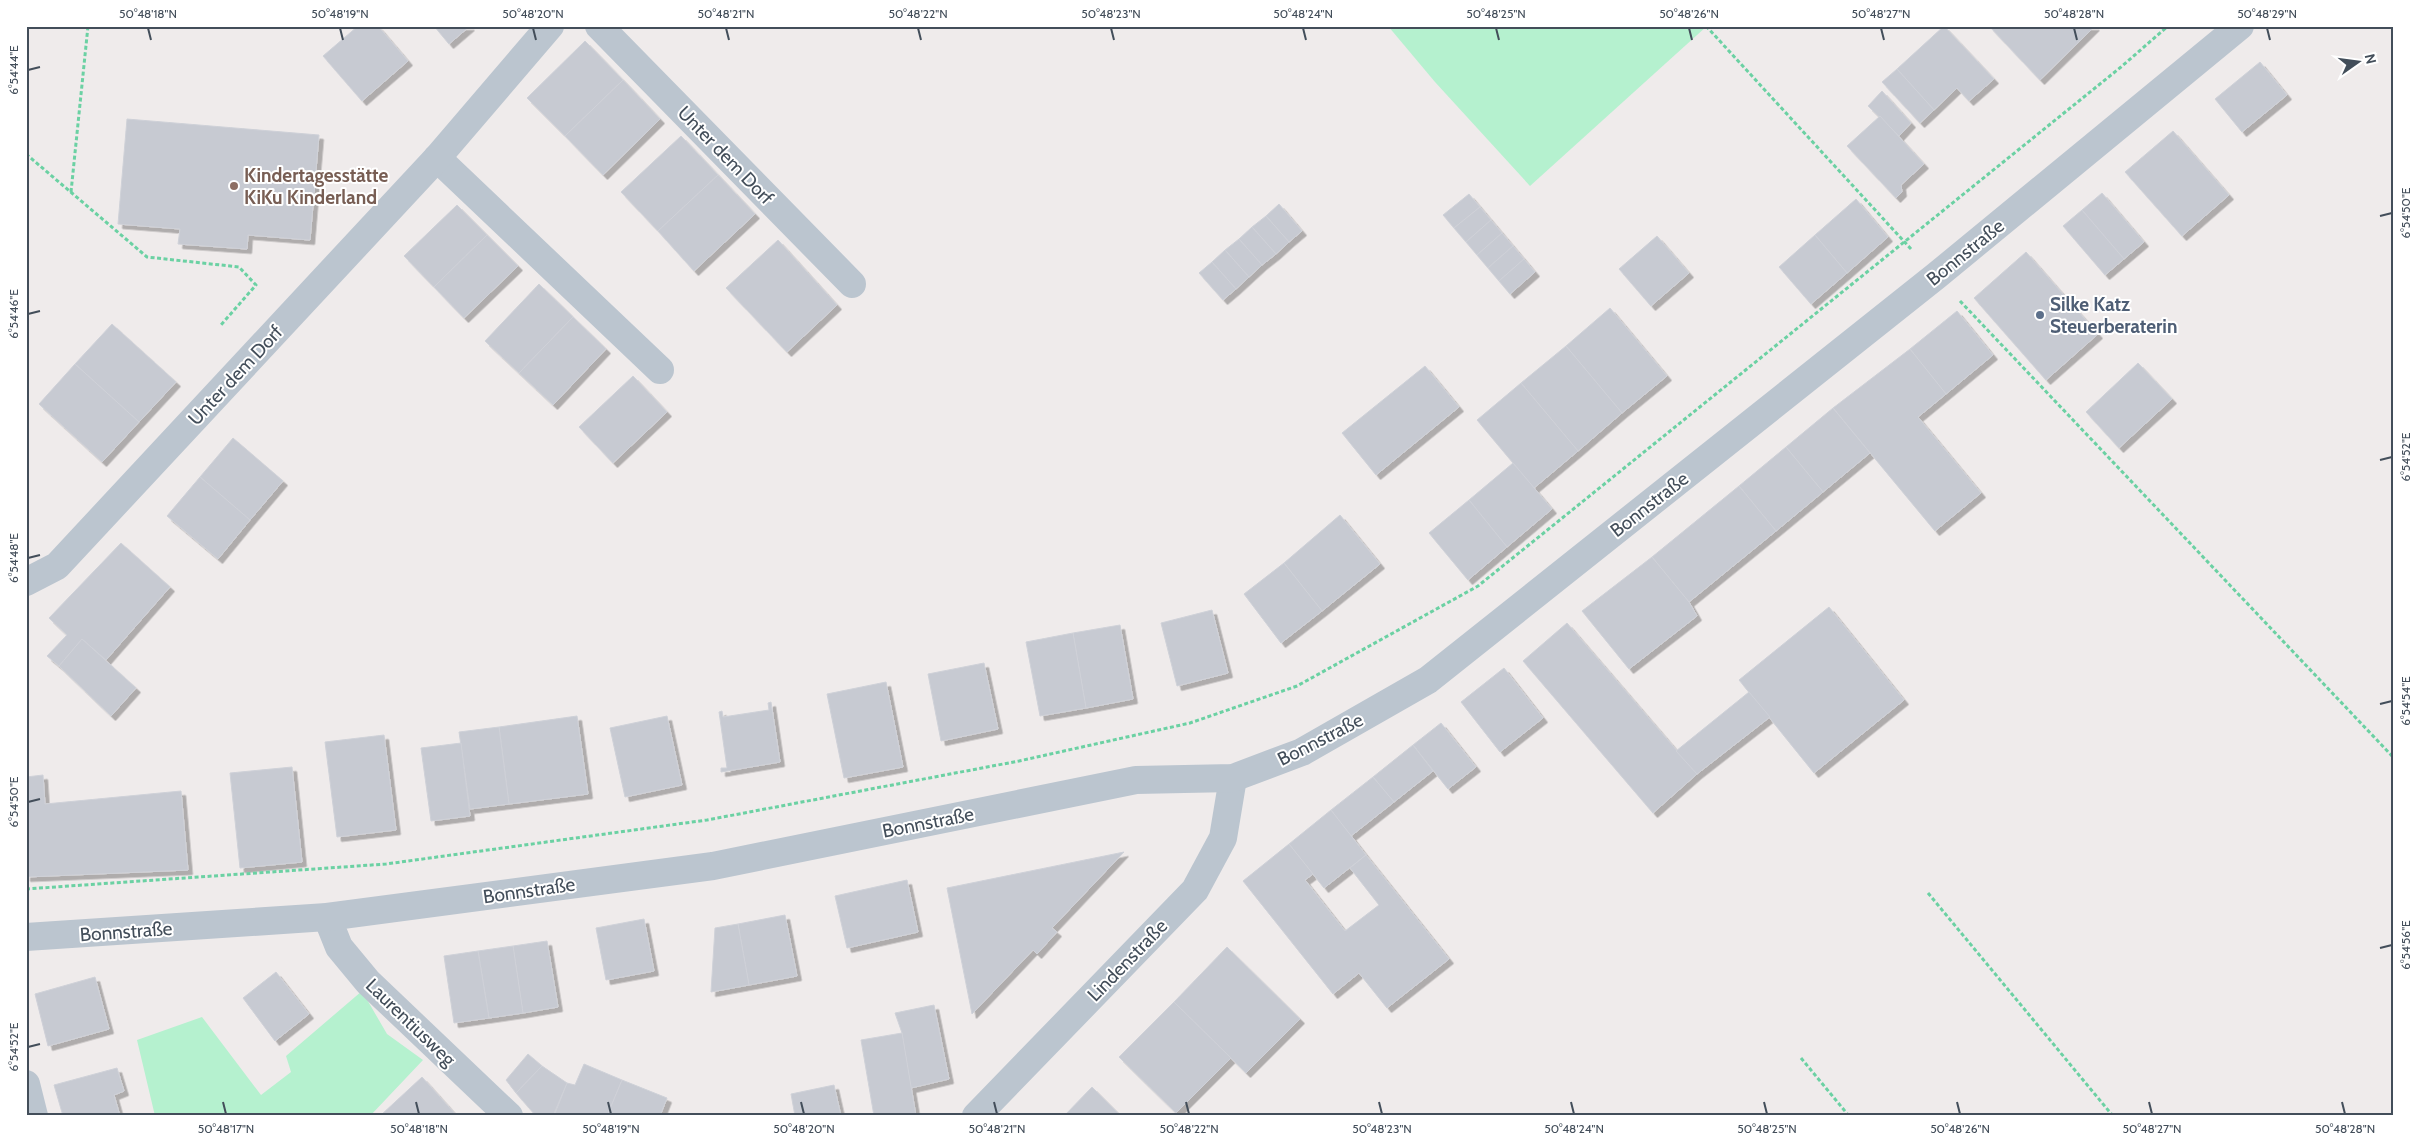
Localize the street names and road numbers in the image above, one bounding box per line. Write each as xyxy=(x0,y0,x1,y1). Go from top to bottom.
street label: Unter dem Dorf xyxy=(673,101,779,210)
street label: Bonnstraße xyxy=(1922,214,2009,291)
street label: Unter dem Dorf xyxy=(183,320,288,430)
street label: Bonnstraße xyxy=(1606,467,1693,542)
street label: Bonnstraße xyxy=(1274,708,1367,771)
street label: Bonnstraße xyxy=(880,802,976,843)
street label: Bonnstraße xyxy=(481,873,577,908)
street label: Lindenstraße xyxy=(1083,914,1172,1006)
street label: Bonnstraße xyxy=(79,917,173,946)
street label: Laurentiusweg xyxy=(361,974,461,1071)

